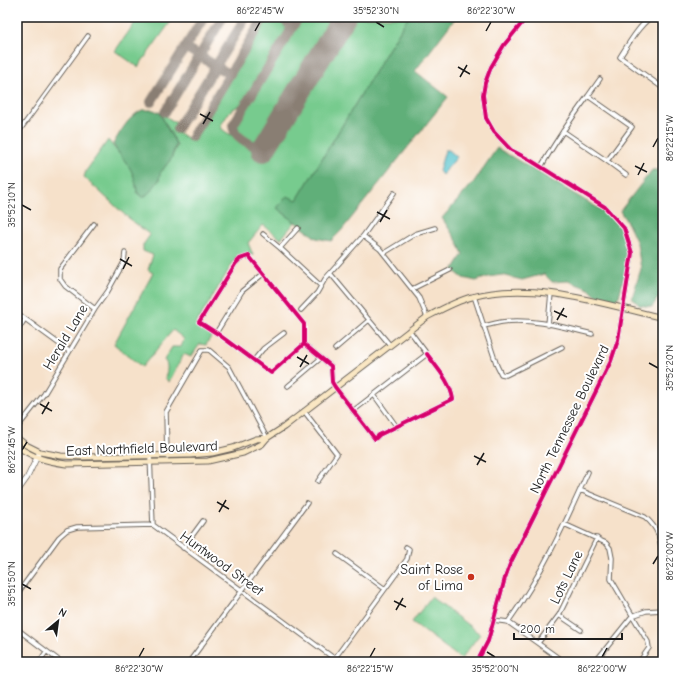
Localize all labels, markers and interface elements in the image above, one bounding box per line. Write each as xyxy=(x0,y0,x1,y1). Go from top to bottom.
text: 86°22'45"W xyxy=(236,5,284,17)
text: 35°52'30"N xyxy=(353,5,399,17)
text: 86°22'30"W xyxy=(467,5,515,17)
text: 86°22'15"W xyxy=(664,115,676,161)
text: 35°52'10"N xyxy=(6,183,18,227)
street label: Herald Lane xyxy=(39,301,92,373)
street label: North Tennessee Boulevard xyxy=(526,342,613,496)
text: 35°52'20"N xyxy=(664,345,676,391)
text: 86°22'45"W xyxy=(6,426,18,474)
street label: East Northfield Boulevard xyxy=(66,437,218,460)
street label: Huntwood Street xyxy=(177,527,268,600)
text: 86°22'00"W xyxy=(664,531,676,581)
street label: Lots Lane xyxy=(546,548,587,607)
text: 35°51'50"N xyxy=(6,561,18,607)
place label: Saint Rose of Lima xyxy=(400,561,463,594)
marker: Saint Rose of Lima xyxy=(466,572,476,582)
north arrow xyxy=(38,601,78,641)
text: N xyxy=(56,605,69,620)
scale bar xyxy=(514,615,622,641)
text: 200 m xyxy=(520,622,555,636)
text: 86°22'30"W xyxy=(115,663,163,675)
text: 86°22'15"W xyxy=(347,663,393,675)
text: 35°52'00"N xyxy=(471,663,519,675)
text: 86°22'00"W xyxy=(577,663,627,675)

